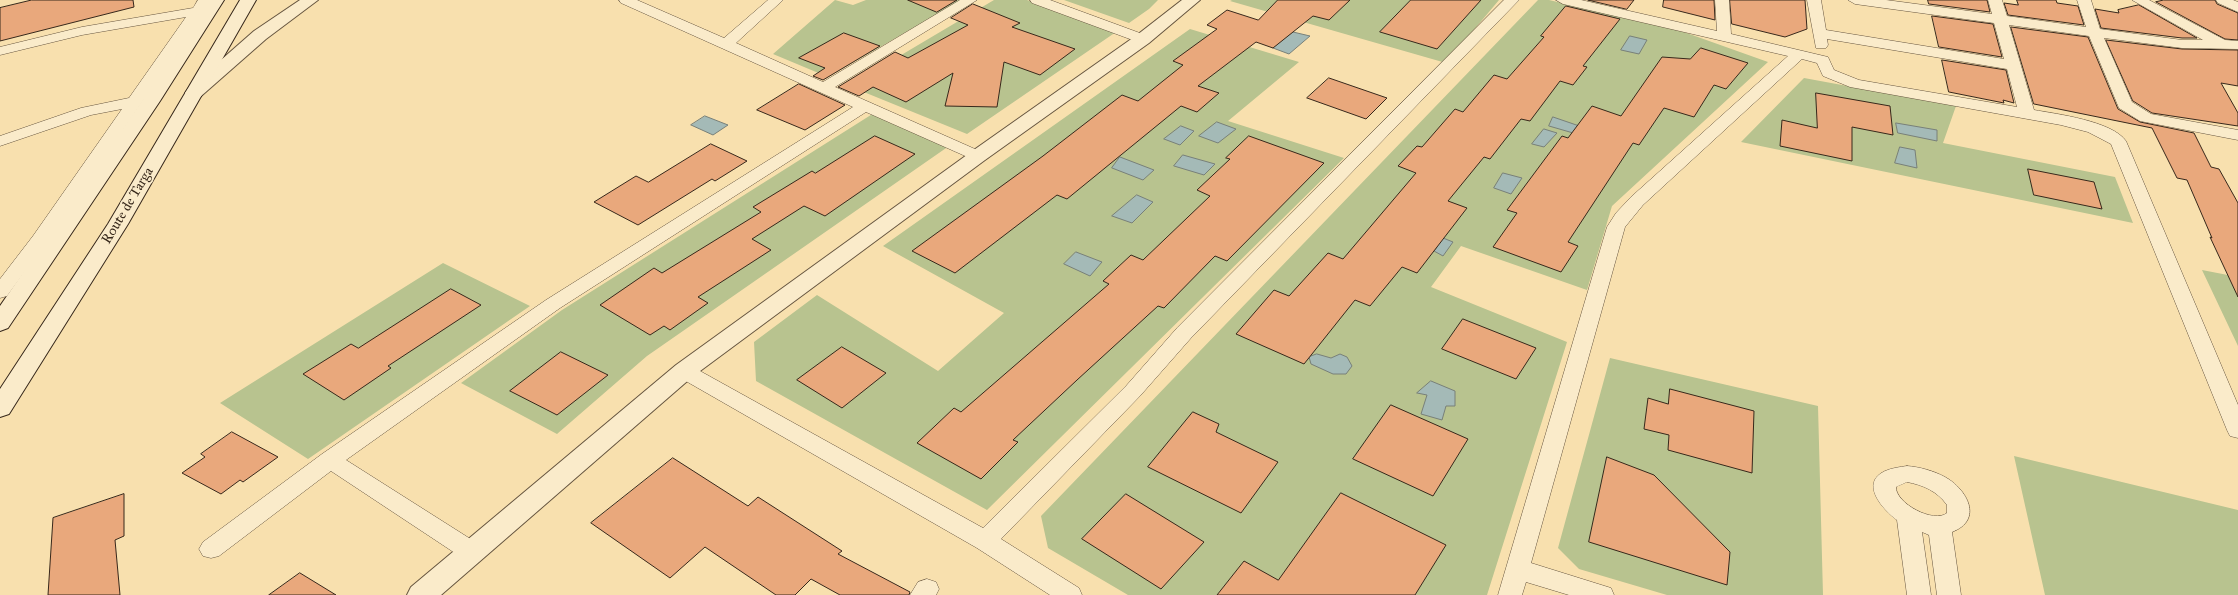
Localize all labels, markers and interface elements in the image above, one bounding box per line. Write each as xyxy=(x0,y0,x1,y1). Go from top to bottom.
street label: Route de Targa xyxy=(99,165,157,247)

